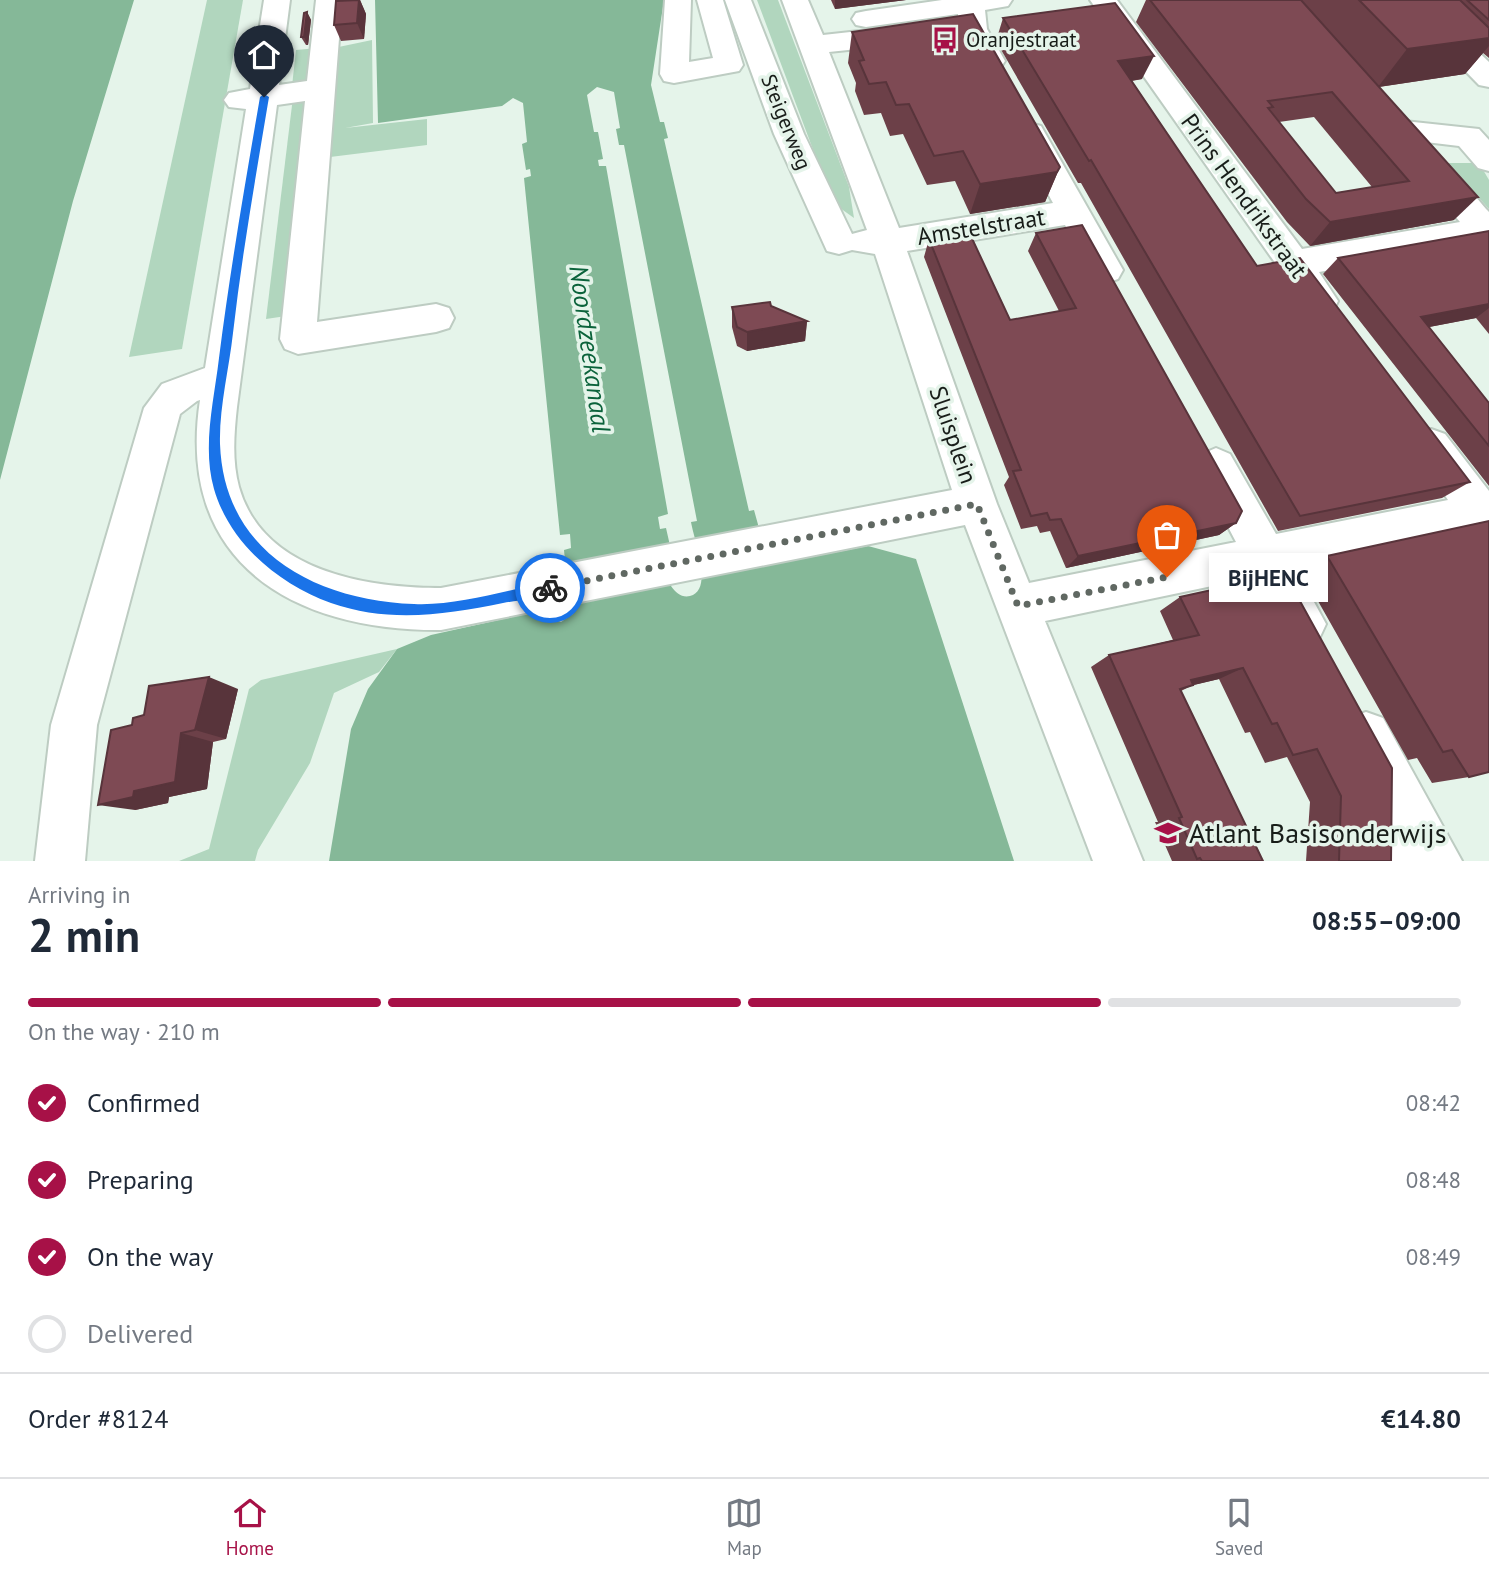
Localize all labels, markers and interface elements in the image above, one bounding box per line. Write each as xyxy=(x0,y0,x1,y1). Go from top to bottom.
pin xyxy=(234,25,294,97)
bus stop icon: Oranjestraat xyxy=(930,25,960,55)
place label: Oranjestraat xyxy=(966,26,1077,53)
icon: home xyxy=(245,36,283,74)
street label: Steigerweg xyxy=(755,70,818,173)
street label: Prins Hendrikstraat xyxy=(1174,107,1314,284)
street label: Amstelstraat xyxy=(915,201,1047,252)
water label: Noordzeekanaal xyxy=(562,263,619,435)
street label: Sluisplein xyxy=(922,382,985,488)
pin xyxy=(1137,505,1197,577)
icon: bag xyxy=(1148,516,1186,554)
callout: BijHENC xyxy=(1209,552,1328,602)
courier xyxy=(515,553,585,623)
text: BijHENC xyxy=(1228,563,1309,592)
icon: bike xyxy=(531,569,569,607)
place label: Atlant Basisonderwijs xyxy=(1189,814,1447,851)
school or university icon: Atlant Basisonderwijs xyxy=(1153,818,1183,848)
text: Arriving in xyxy=(28,880,130,909)
text: 08:55–09:00 xyxy=(1312,904,1461,937)
text: 2 min xyxy=(28,905,140,965)
text: On the way · 210 m xyxy=(28,1017,220,1046)
icon: check xyxy=(28,1084,66,1122)
text: Confirmed xyxy=(87,1086,200,1119)
text: 08:42 xyxy=(1406,1088,1461,1117)
icon: check xyxy=(28,1161,66,1199)
text: Preparing xyxy=(87,1163,194,1196)
text: 08:48 xyxy=(1406,1165,1461,1194)
icon: check xyxy=(28,1238,66,1276)
text: On the way xyxy=(87,1240,213,1273)
text: 08:49 xyxy=(1406,1242,1461,1271)
text: Delivered xyxy=(87,1317,193,1350)
text: Order #8124 xyxy=(28,1402,168,1435)
text: €14.80 xyxy=(1381,1402,1461,1435)
tab: Home xyxy=(226,1494,274,1560)
tab: Map xyxy=(725,1494,763,1560)
tab: Saved xyxy=(1215,1494,1263,1560)

